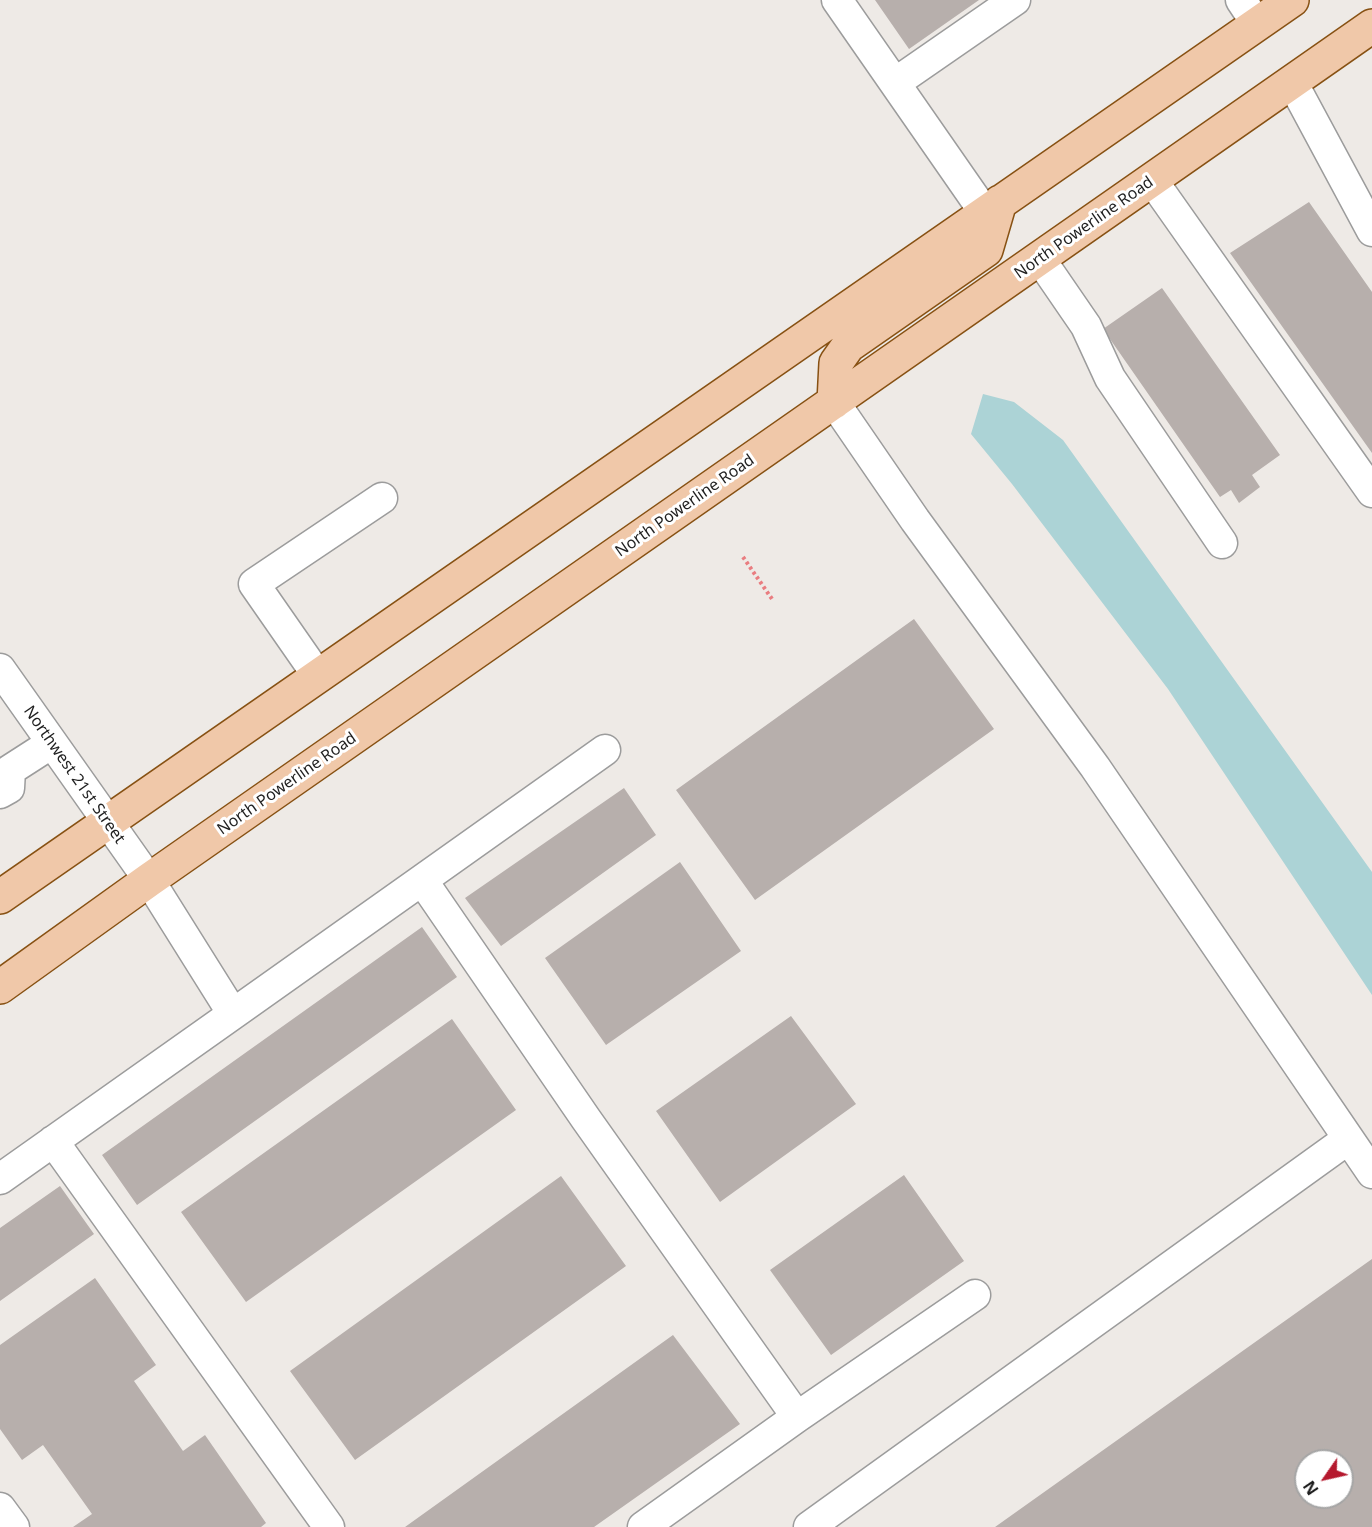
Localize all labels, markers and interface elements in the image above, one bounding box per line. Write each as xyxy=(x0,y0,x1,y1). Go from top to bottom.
street label: North Powerline Road xyxy=(1011,173,1157,283)
street label: North Powerline Road xyxy=(612,451,758,561)
street label: Northwest 21st Street xyxy=(19,702,129,848)
street label: North Powerline Road xyxy=(214,729,360,839)
north arrow xyxy=(1294,1449,1354,1509)
text: N xyxy=(1298,1476,1323,1499)

